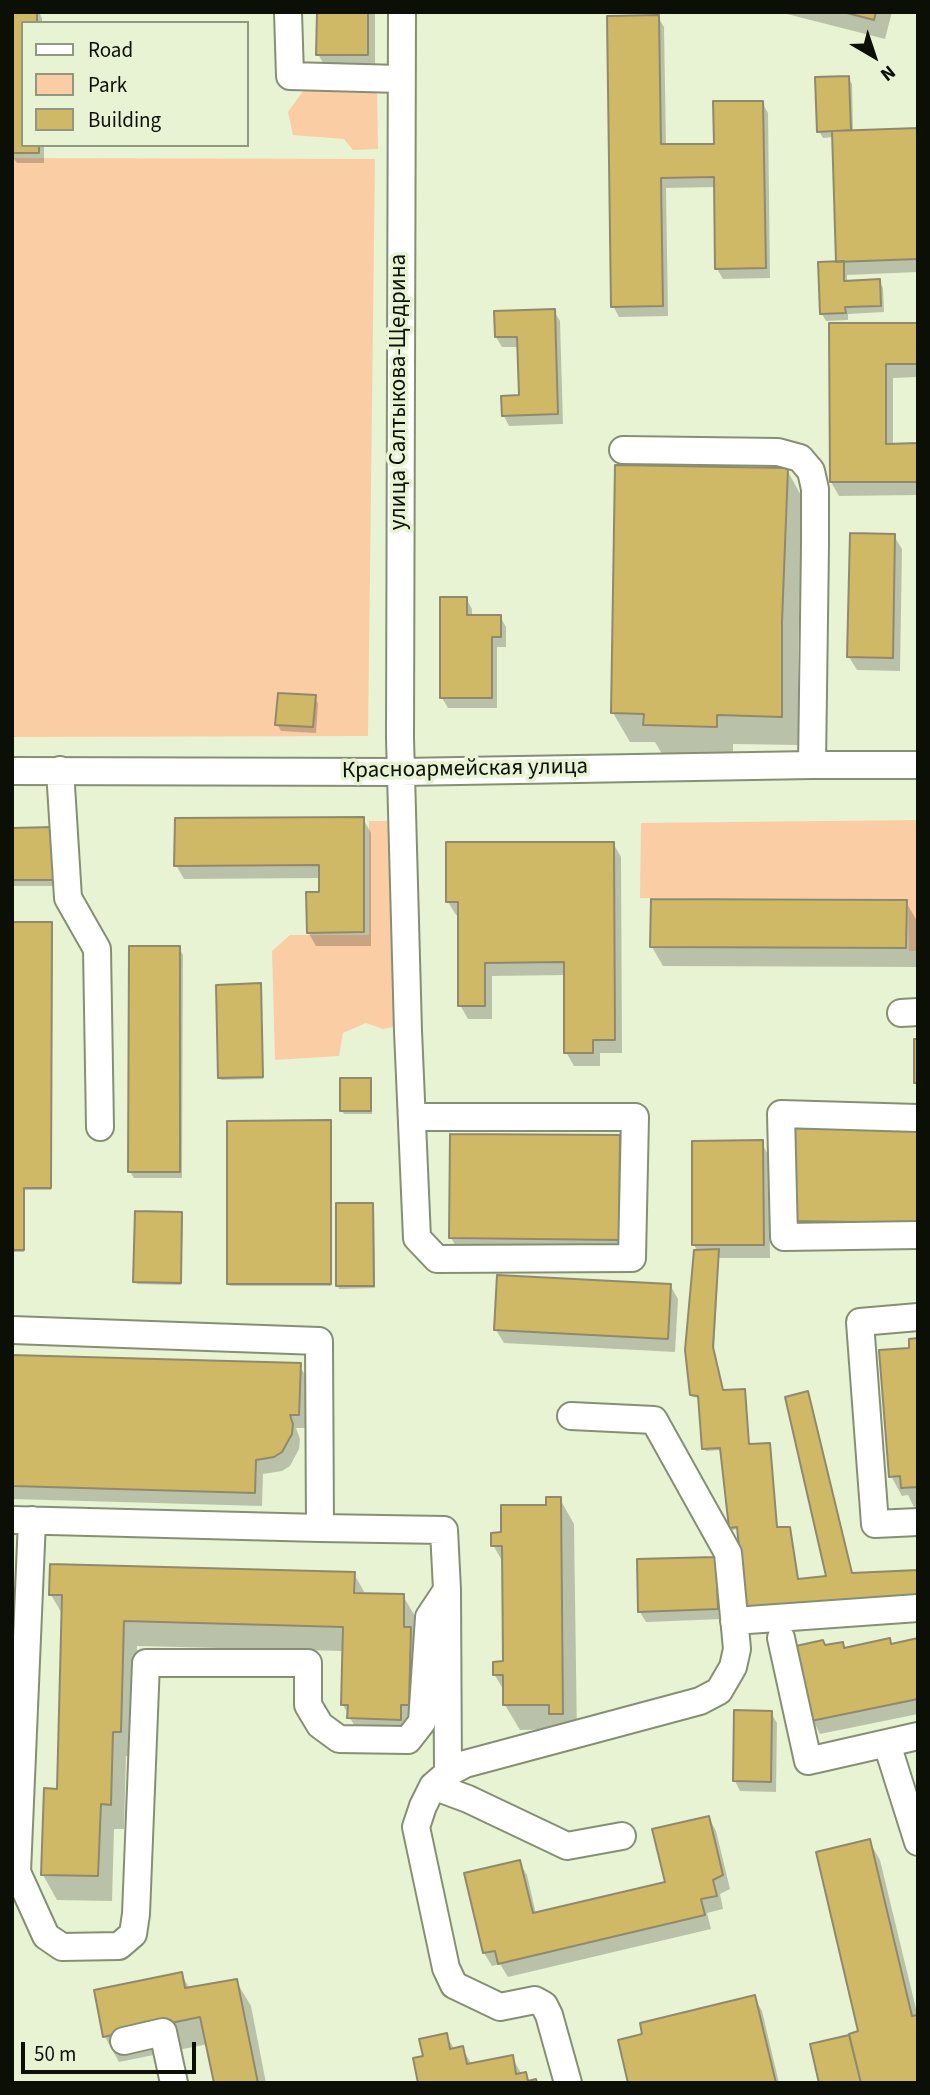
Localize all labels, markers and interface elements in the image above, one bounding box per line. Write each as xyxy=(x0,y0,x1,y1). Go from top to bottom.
legend xyxy=(21,21,248,147)
north arrow xyxy=(839,21,909,91)
text: Road xyxy=(88,35,133,65)
text: N xyxy=(874,58,901,87)
text: Park xyxy=(88,70,127,100)
text: Building xyxy=(88,105,161,135)
street label: улица Салтыкова-Щедрина xyxy=(386,254,414,530)
street label: Красноармейская улица xyxy=(342,754,588,786)
scale bar xyxy=(24,2028,200,2072)
text: 50 m xyxy=(34,2039,76,2069)

